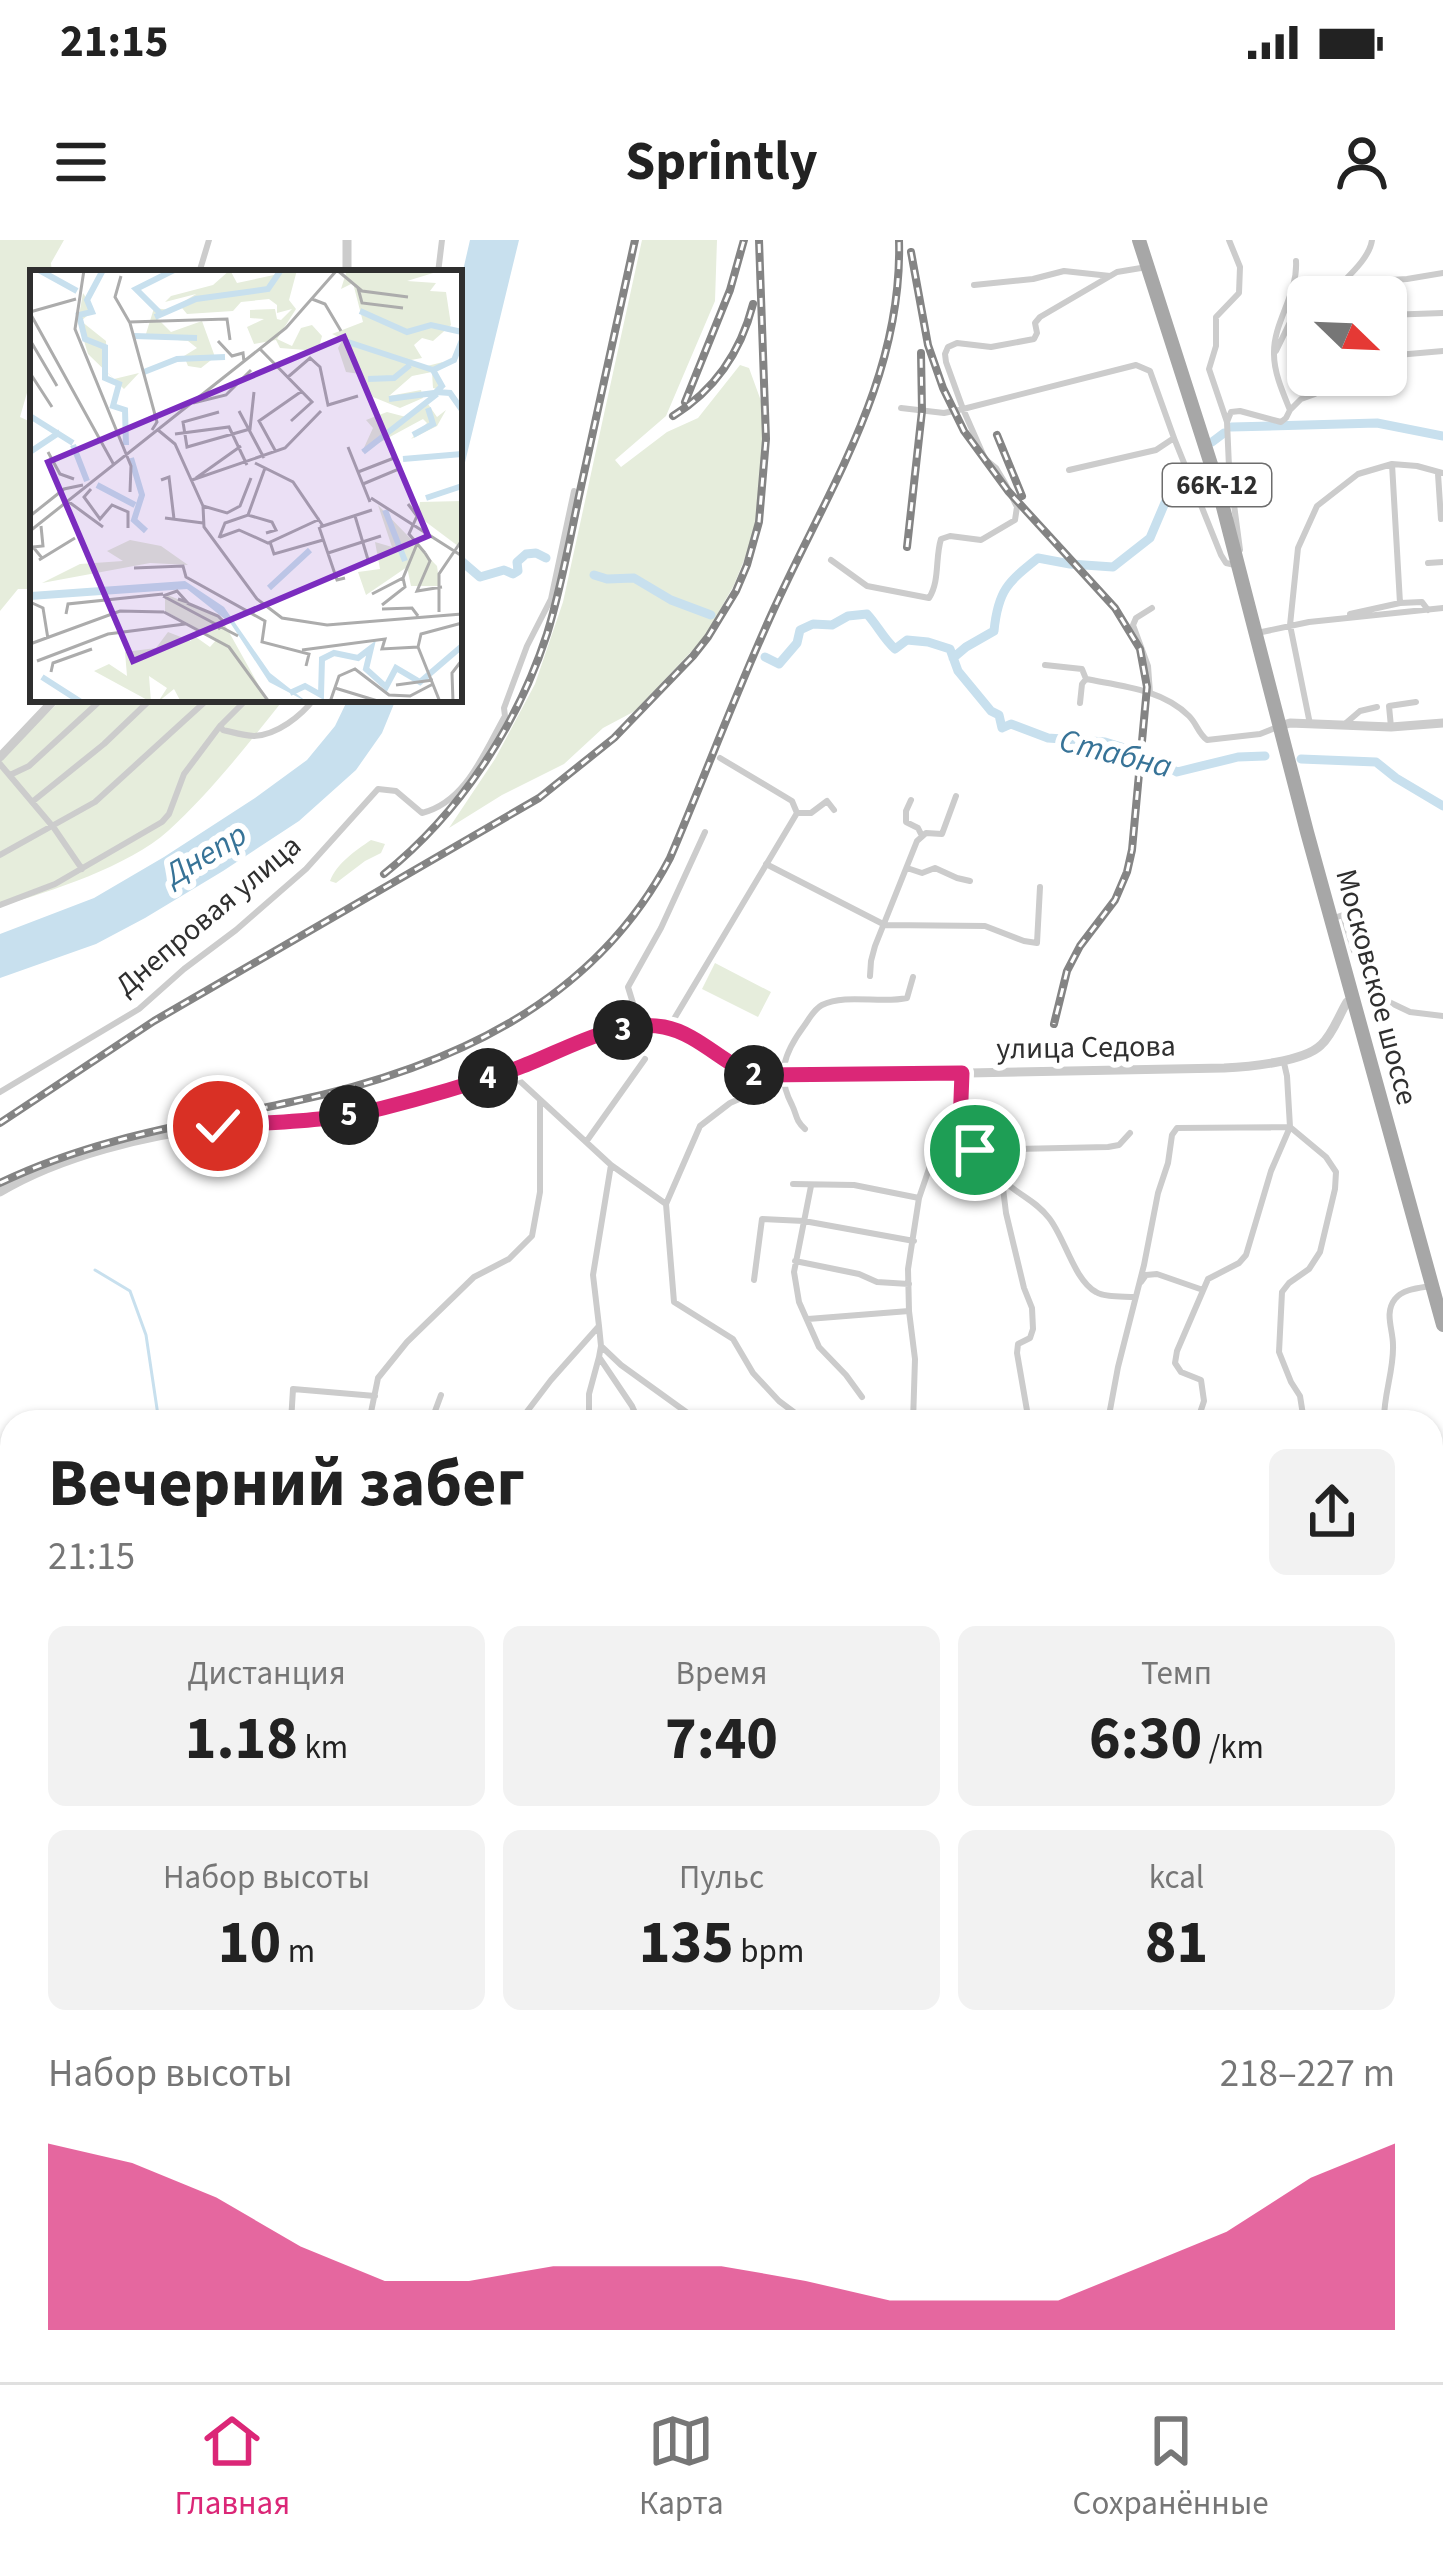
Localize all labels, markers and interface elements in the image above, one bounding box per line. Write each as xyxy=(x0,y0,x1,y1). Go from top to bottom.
text: 21:15 xyxy=(60,10,169,74)
text: Sprintly xyxy=(625,124,818,201)
icon: menu xyxy=(48,129,114,195)
icon: person xyxy=(1329,129,1395,195)
inset map xyxy=(30,270,462,702)
north arrow xyxy=(1287,276,1407,396)
map controls xyxy=(1287,276,1407,396)
road number: 66К-12 xyxy=(1163,464,1271,506)
water label: Стабна xyxy=(1054,717,1177,790)
water label: Днепр xyxy=(154,811,256,898)
street label: Днепровая улица xyxy=(106,825,311,1006)
street label: Московское шоссе xyxy=(1324,864,1429,1110)
pin: 3 xyxy=(593,1000,653,1060)
text: 3 xyxy=(614,1006,632,1053)
street label: улица Седова xyxy=(996,1024,1176,1071)
pin: 2 xyxy=(724,1045,784,1105)
pin: 4 xyxy=(458,1048,518,1108)
text: 2 xyxy=(745,1051,763,1098)
text: 4 xyxy=(479,1054,497,1101)
pin xyxy=(167,1075,269,1177)
pin: 5 xyxy=(319,1085,379,1145)
text: 5 xyxy=(340,1091,358,1138)
icon: check xyxy=(185,1093,251,1159)
pin xyxy=(924,1099,1026,1201)
icon: arrive xyxy=(942,1117,1008,1183)
text: Вечерний забег xyxy=(48,1437,525,1531)
button: share xyxy=(1269,1449,1395,1575)
text: 21:15 xyxy=(48,1529,135,1585)
text: Дистанция xyxy=(187,1650,346,1697)
text: Время xyxy=(676,1650,767,1697)
text: Темп xyxy=(1141,1650,1212,1697)
text: 1.18 xyxy=(185,1697,298,1782)
text: 7:40 xyxy=(665,1697,778,1782)
text: 6:30 xyxy=(1089,1697,1202,1782)
text: km xyxy=(298,1724,348,1771)
text: /km xyxy=(1202,1724,1264,1771)
text: Набор высоты xyxy=(163,1854,370,1901)
text: Пульс xyxy=(679,1854,764,1901)
text: kcal xyxy=(1149,1854,1204,1901)
text: 10 xyxy=(218,1901,281,1986)
text: 135 xyxy=(639,1901,734,1986)
text: 81 xyxy=(1145,1901,1208,1986)
text: m xyxy=(281,1928,315,1975)
text: bpm xyxy=(734,1928,804,1975)
text: Набор высоты xyxy=(48,2046,293,2102)
text: 218–227 m xyxy=(1220,2046,1395,2102)
tab: Главная xyxy=(174,2408,290,2527)
tab: Карта xyxy=(639,2408,724,2527)
tab: Сохранённые xyxy=(1073,2408,1269,2527)

